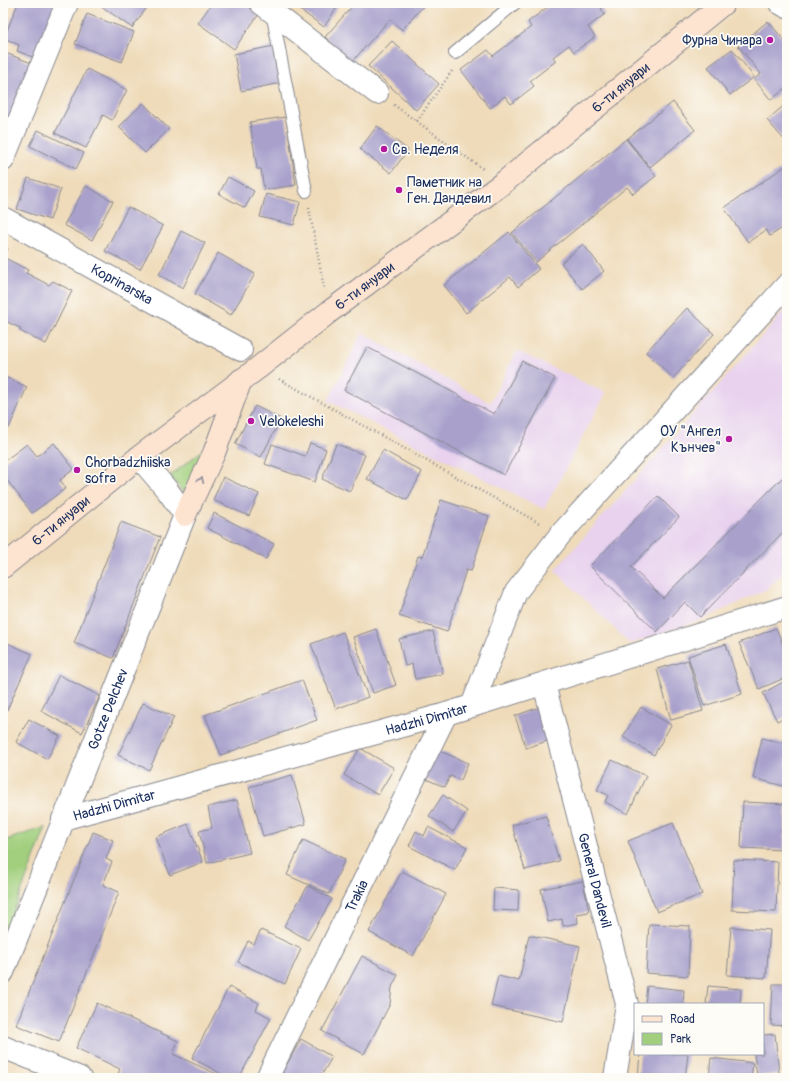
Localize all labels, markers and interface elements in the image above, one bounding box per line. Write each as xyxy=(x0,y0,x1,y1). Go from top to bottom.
place label: Фурна Чинара xyxy=(682,32,762,49)
marker: Фурна Чинара xyxy=(765,35,775,45)
street label: 6-ти януари xyxy=(588,59,653,116)
place label: Св. Неделя xyxy=(392,141,459,158)
marker: Св. Неделя xyxy=(379,144,389,154)
place label: Паметник на Ген. Дандевил xyxy=(407,174,491,207)
marker: Паметник на Ген. Дандевил xyxy=(394,185,404,195)
street label: 6-ти януари xyxy=(331,258,397,313)
street label: Koprinarska xyxy=(88,260,156,308)
place label: Velokeleshi xyxy=(259,413,324,430)
marker: Velokeleshi xyxy=(246,416,256,426)
place label: ОУ "Ангел Кънчев" xyxy=(660,423,721,456)
marker: ОУ "Ангел Кънчев" xyxy=(724,434,734,444)
place label: Chorbadzhiiska sofra xyxy=(85,454,171,487)
marker: Chorbadzhiiska sofra xyxy=(72,465,82,475)
one-way arrow xyxy=(196,477,204,484)
street label: 6-ти януари xyxy=(28,492,93,549)
street label: Gotze Delchev xyxy=(84,666,131,752)
street label: Hadzhi Dimitar xyxy=(383,699,470,739)
street label: Hadzhi Dimitar xyxy=(71,786,157,824)
street label: General Dandevil xyxy=(574,831,615,930)
street label: Trakia xyxy=(342,877,372,915)
legend xyxy=(634,1003,764,1055)
text: Road xyxy=(670,1012,695,1027)
text: Park xyxy=(670,1032,691,1047)

